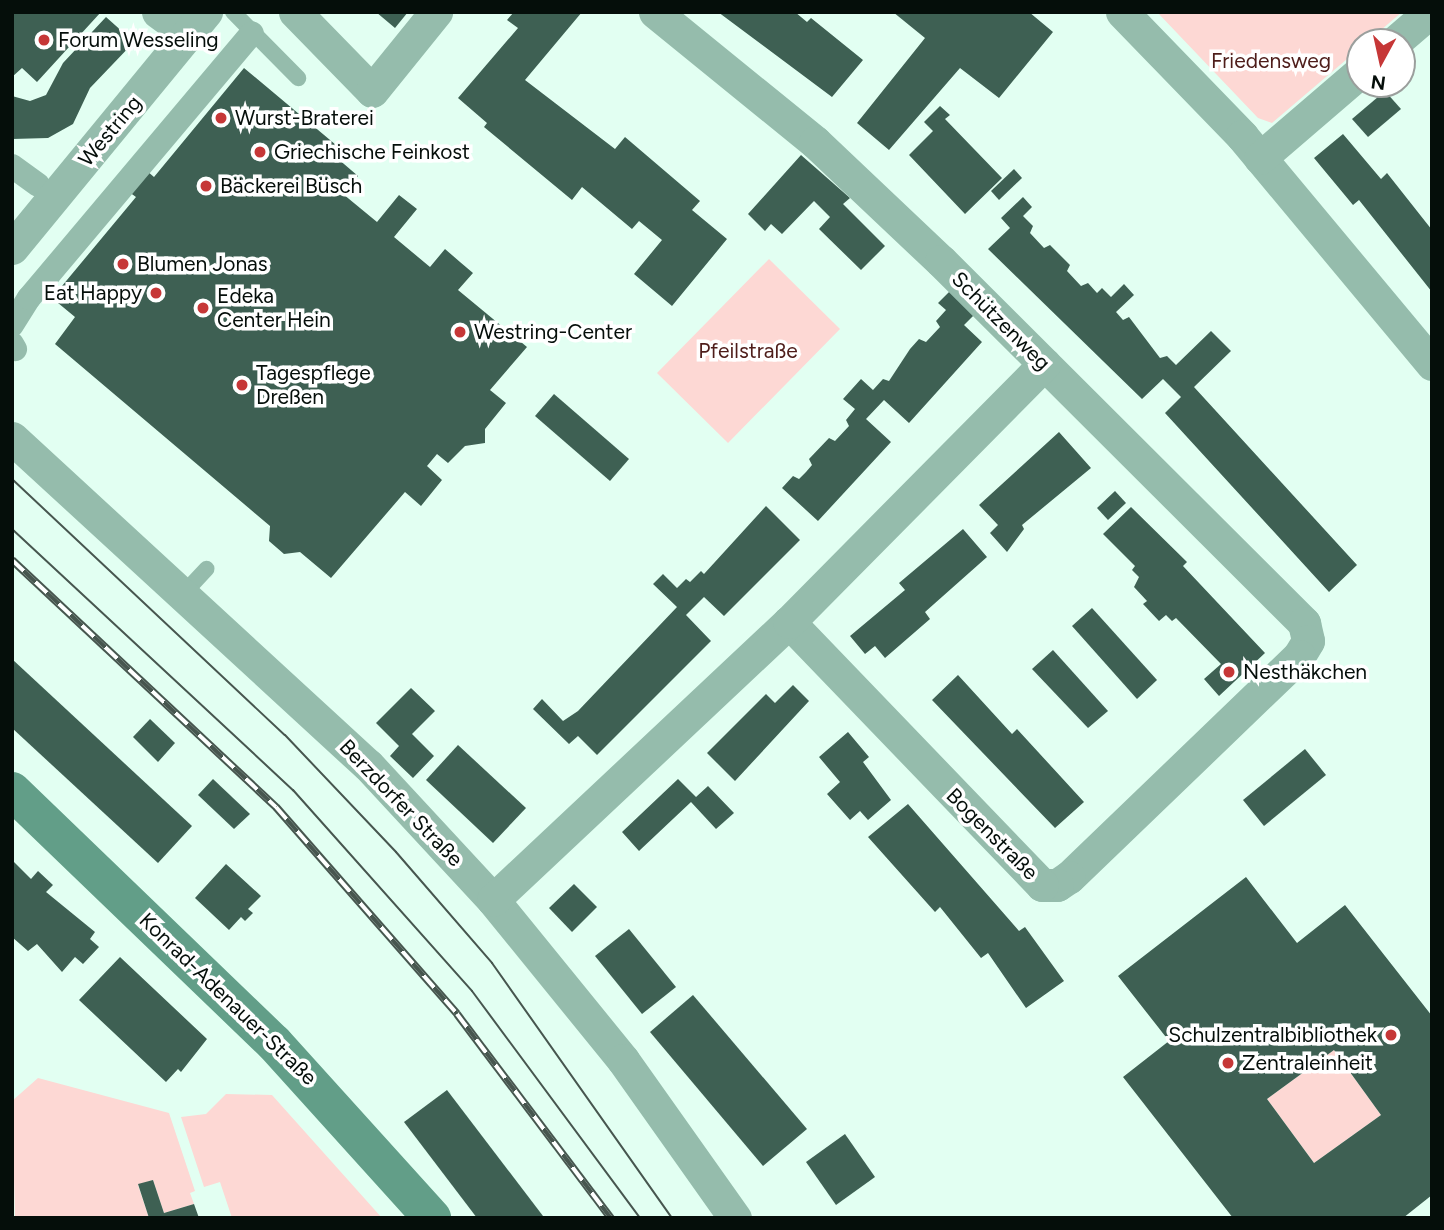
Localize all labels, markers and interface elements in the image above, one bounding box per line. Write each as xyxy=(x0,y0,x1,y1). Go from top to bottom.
place label: Forum Wesseling xyxy=(58,27,219,53)
north arrow xyxy=(1346,28,1416,98)
marker: Forum Wesseling xyxy=(36,32,52,48)
park label: Friedensweg xyxy=(1211,48,1331,74)
text: N xyxy=(1369,70,1387,95)
street label: Westring xyxy=(73,91,147,171)
place label: Wurst-Braterei xyxy=(235,105,374,131)
marker: Wurst-Braterei xyxy=(213,110,229,126)
place label: Griechische Feinkost xyxy=(274,139,470,165)
marker: Griechische Feinkost xyxy=(252,144,268,160)
place label: Bäckerei Büsch xyxy=(220,173,362,199)
marker: Bäckerei Büsch xyxy=(198,178,214,194)
place label: Blumen Jonas xyxy=(137,251,268,277)
marker: Blumen Jonas xyxy=(115,256,131,272)
street label: Schützenweg xyxy=(946,266,1056,376)
place label: Eat Happy xyxy=(44,280,142,306)
place label: Edeka Center Hein xyxy=(217,283,331,333)
marker: Eat Happy xyxy=(148,285,164,301)
marker: Edeka Center Hein xyxy=(195,300,211,316)
place label: Westring-Center xyxy=(474,319,632,345)
marker: Westring-Center xyxy=(452,324,468,340)
park label: Pfeilstraße xyxy=(698,338,798,364)
place label: Tagespflege Dreßen xyxy=(256,360,371,410)
marker: Tagespflege Dreßen xyxy=(234,377,250,393)
place label: Nesthäkchen xyxy=(1243,659,1367,685)
marker: Nesthäkchen xyxy=(1221,664,1237,680)
street label: Berzdorfer Straße xyxy=(334,734,468,872)
street label: Bogenstraße xyxy=(941,783,1043,885)
street label: Konrad-Adenauer-Straße xyxy=(134,908,322,1090)
place label: Schulzentralbibliothek xyxy=(1168,1022,1377,1048)
marker: Schulzentralbibliothek xyxy=(1383,1027,1399,1043)
place label: Zentraleinheit xyxy=(1242,1050,1373,1076)
marker: Zentraleinheit xyxy=(1220,1055,1236,1071)

